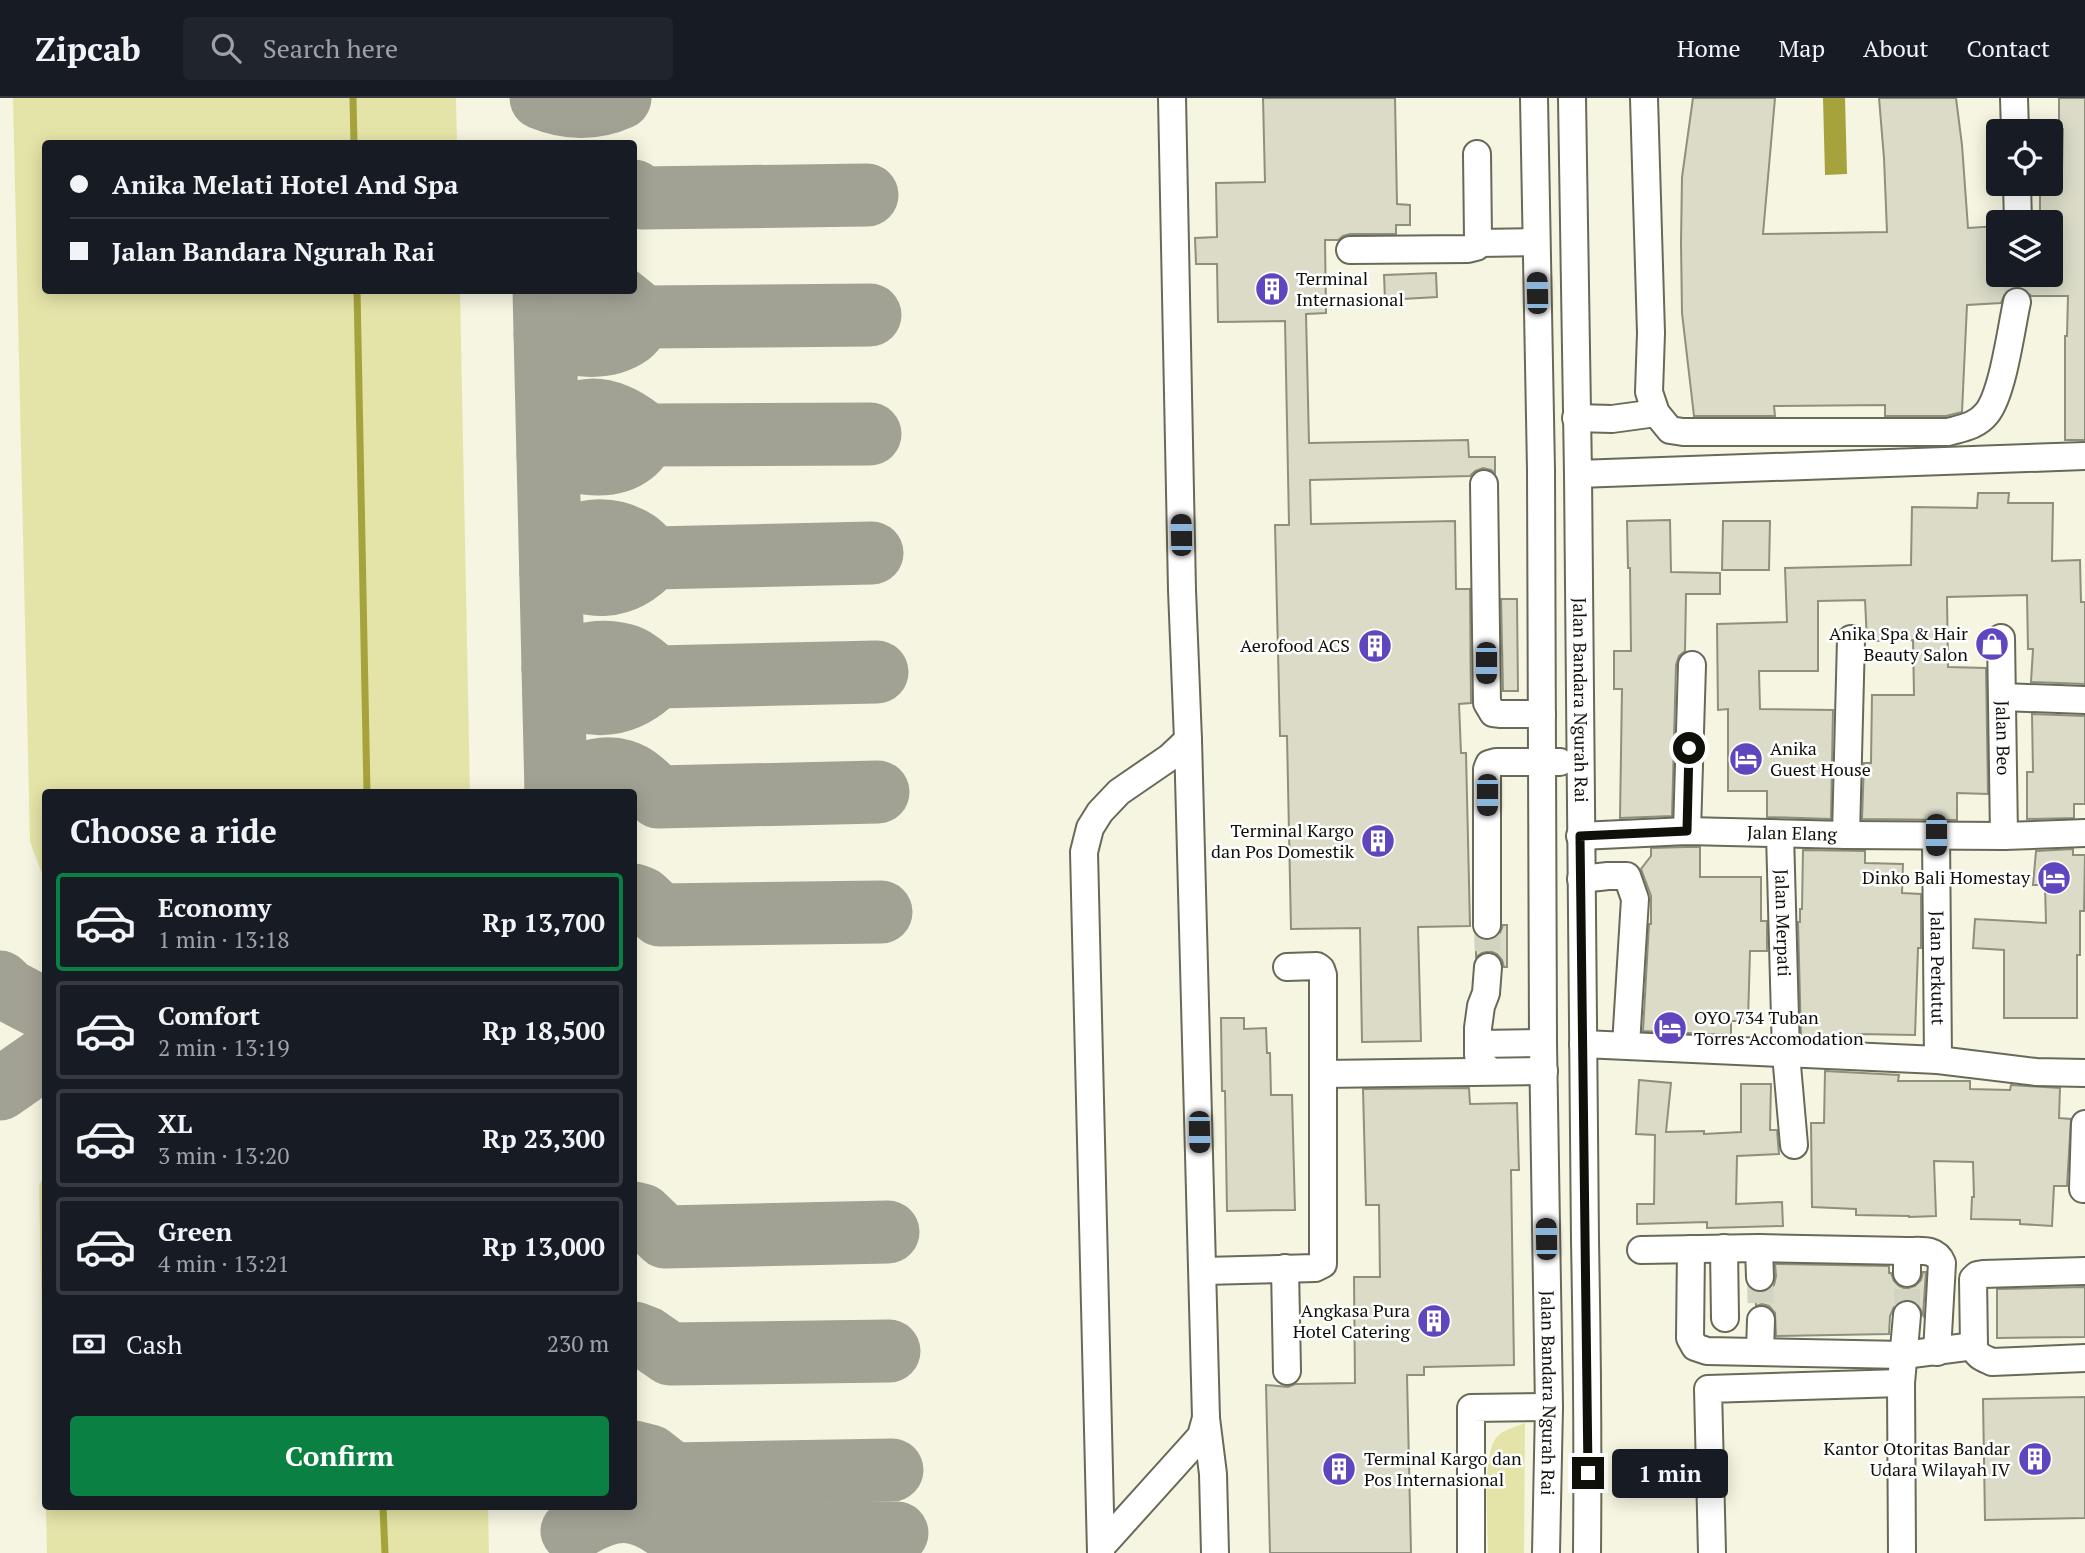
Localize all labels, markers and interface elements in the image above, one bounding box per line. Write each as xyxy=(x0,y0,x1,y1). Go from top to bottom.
search box xyxy=(183,17,673,80)
text: Zipcab xyxy=(35,27,141,70)
icon: search xyxy=(207,29,245,67)
text: Search here xyxy=(263,31,398,65)
text: Home xyxy=(1677,32,1741,64)
text: Map xyxy=(1779,32,1825,64)
text: About xyxy=(1863,32,1929,64)
text: Contact xyxy=(1967,32,2050,64)
map controls xyxy=(1986,119,2063,287)
button: locate xyxy=(1986,119,2063,196)
text: Anika Melati Hotel And Spa xyxy=(112,167,458,201)
button: layers xyxy=(1986,210,2063,287)
text: Jalan Bandara Ngurah Rai xyxy=(112,234,435,268)
place label: Terminal Internasional xyxy=(1296,266,1404,311)
building icon: Terminal Internasional xyxy=(1253,270,1291,308)
car xyxy=(1527,272,1548,314)
car xyxy=(1171,514,1192,556)
street label: Jalan Bandara Ngurah Rai xyxy=(1568,597,1594,803)
place label: Anika Spa & Hair Beauty Salon xyxy=(1829,621,1968,666)
shop icon: Anika Spa & Hair Beauty Salon xyxy=(1973,625,2011,663)
building icon: Aerofood ACS xyxy=(1356,627,1394,665)
place label: Aerofood ACS xyxy=(1240,633,1350,657)
car xyxy=(1476,642,1497,684)
street label: Jalan Beo xyxy=(1991,700,2016,776)
route start xyxy=(1673,732,1705,764)
place label: Anika Guest House xyxy=(1770,736,1871,781)
hotel icon: Anika Guest House xyxy=(1727,740,1765,778)
car xyxy=(1477,774,1498,816)
text: Choose a ride xyxy=(70,810,277,852)
car xyxy=(1926,814,1947,856)
place label: Terminal Kargo dan Pos Domestik xyxy=(1211,818,1355,863)
street label: Jalan Elang xyxy=(1747,820,1838,846)
building icon: Terminal Kargo dan Pos Domestik xyxy=(1359,822,1397,860)
hotel icon: Dinko Bali Homestay xyxy=(2035,859,2073,897)
place label: Dinko Bali Homestay xyxy=(1862,865,2031,889)
street label: Jalan Merpati xyxy=(1770,869,1797,977)
text: Economy xyxy=(158,890,271,924)
icon: car xyxy=(74,891,137,954)
text: Rp 13,700 xyxy=(483,905,605,939)
street label: Jalan Perkutut xyxy=(1926,911,1951,1026)
text: 1 min · 13:18 xyxy=(158,924,290,955)
text: Comfort xyxy=(158,998,260,1032)
icon: car xyxy=(74,999,137,1062)
place label: OYO 734 Tuban Torres Accomodation xyxy=(1694,1005,1864,1050)
hotel icon: OYO 734 Tuban Torres Accomodation xyxy=(1651,1009,1689,1047)
text: Rp 18,500 xyxy=(483,1013,605,1047)
text: 2 min · 13:19 xyxy=(158,1032,290,1063)
text: XL xyxy=(158,1106,192,1140)
icon: car xyxy=(74,1107,137,1170)
car xyxy=(1189,1111,1210,1153)
text: Rp 23,300 xyxy=(483,1121,605,1155)
text: 3 min · 13:20 xyxy=(158,1140,290,1171)
text: Green xyxy=(158,1214,232,1248)
icon: car xyxy=(74,1215,137,1278)
car xyxy=(1536,1218,1557,1260)
text: Rp 13,000 xyxy=(483,1229,605,1263)
text: 4 min · 13:21 xyxy=(158,1248,290,1279)
street label: Jalan Bandara Ngurah Rai xyxy=(1536,1290,1562,1496)
place label: Angkasa Pura Hotel Catering xyxy=(1293,1298,1411,1343)
building icon: Angkasa Pura Hotel Catering xyxy=(1415,1302,1453,1340)
icon: cash xyxy=(70,1325,108,1363)
text: Cash xyxy=(126,1327,182,1361)
text: 230 m xyxy=(547,1328,609,1359)
button: Confirm xyxy=(70,1416,609,1496)
place label: Kantor Otoritas Bandar Udara Wilayah IV xyxy=(1824,1436,2011,1481)
building icon: Kantor Otoritas Bandar Udara Wilayah IV xyxy=(2016,1440,2054,1478)
place label: Terminal Kargo dan Pos Internasional xyxy=(1364,1446,1522,1491)
callout: 1 min xyxy=(1612,1448,1728,1498)
building icon: Terminal Kargo dan Pos Internasional xyxy=(1320,1450,1358,1488)
route end xyxy=(1572,1457,1604,1489)
text: 1 min xyxy=(1639,1458,1701,1489)

